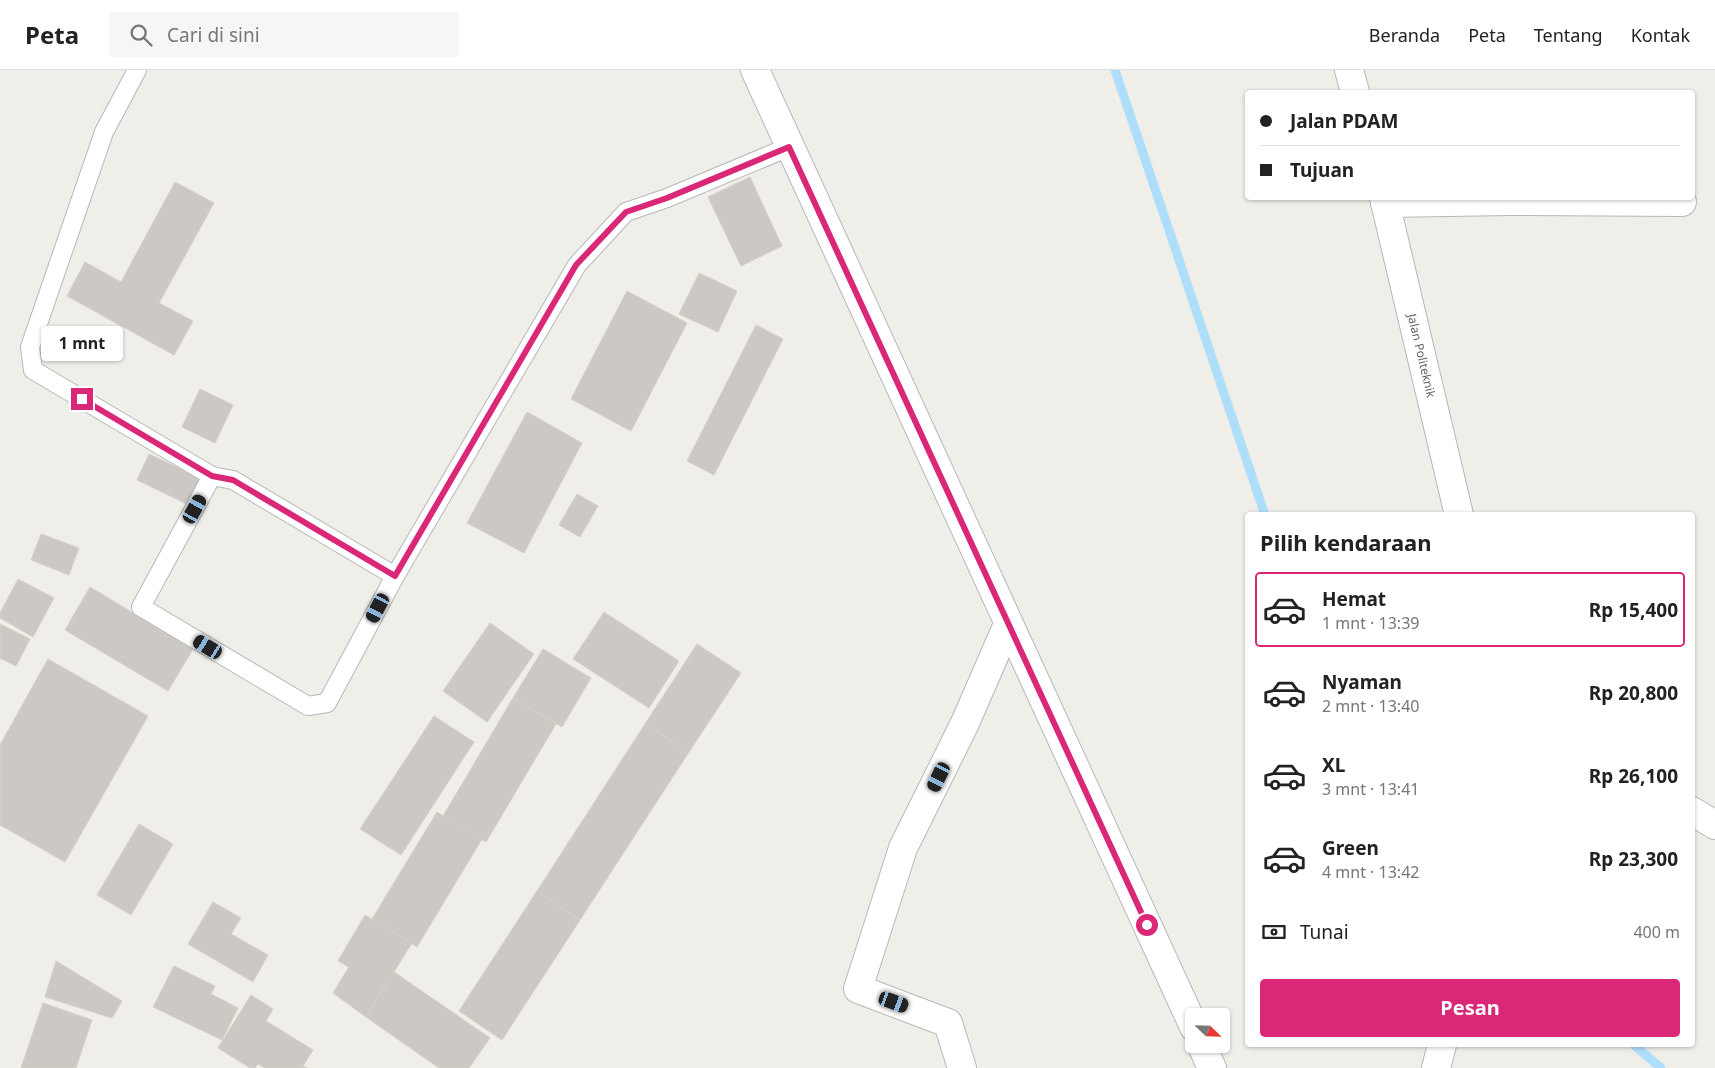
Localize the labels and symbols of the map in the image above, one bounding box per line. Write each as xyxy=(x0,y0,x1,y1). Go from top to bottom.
street label: Jalan Politeknik xyxy=(1403,311,1440,400)
callout: 1 mnt xyxy=(41,326,123,362)
route end xyxy=(71,388,93,410)
car xyxy=(181,492,208,526)
car xyxy=(364,591,391,625)
car xyxy=(191,633,224,661)
car xyxy=(925,760,952,794)
route start xyxy=(1136,914,1158,936)
car xyxy=(877,990,910,1014)
north arrow xyxy=(1185,1008,1230,1052)

